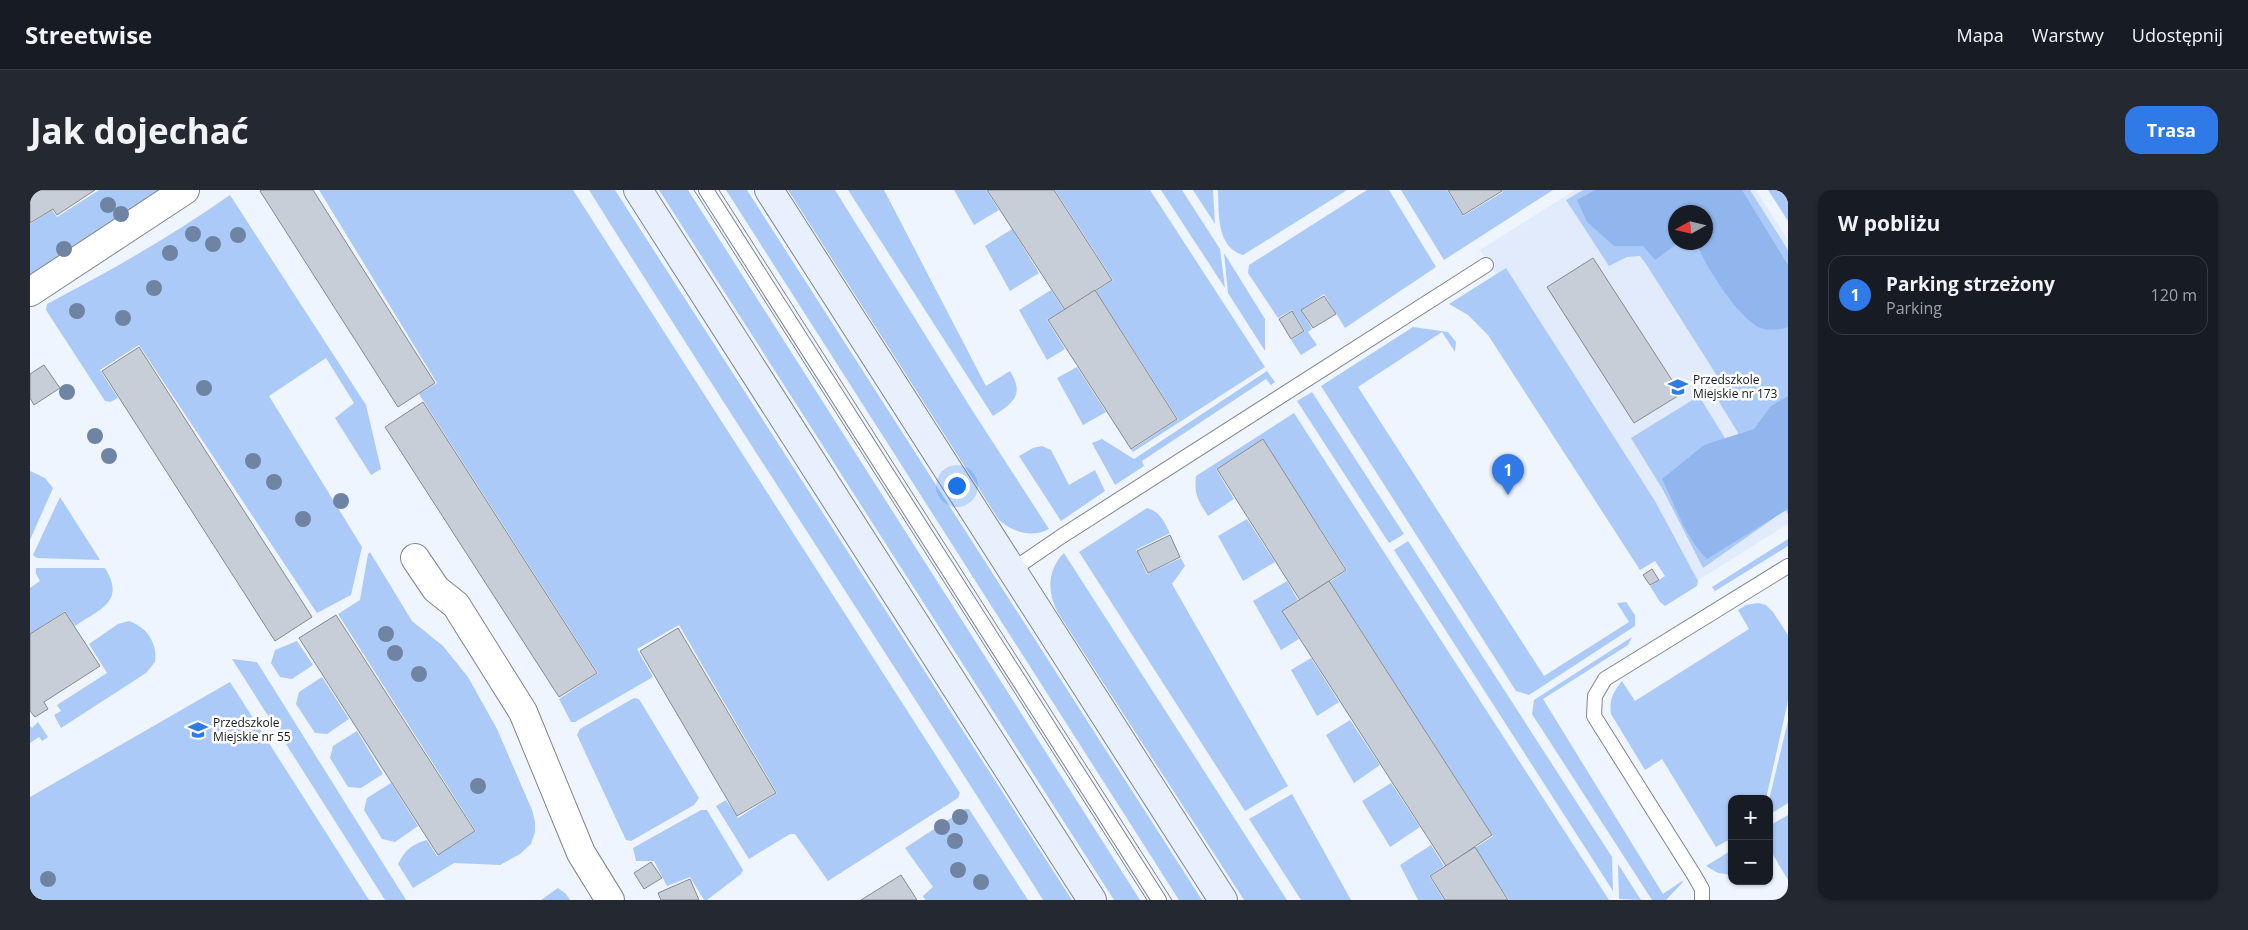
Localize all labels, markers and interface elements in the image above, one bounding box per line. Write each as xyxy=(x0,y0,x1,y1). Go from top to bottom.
text: Streetwise xyxy=(25,18,152,51)
text: Mapa xyxy=(1957,23,2004,47)
text: Warstwy xyxy=(2032,23,2104,47)
text: Udostępnij xyxy=(2132,23,2223,47)
button: Trasa xyxy=(2125,106,2218,154)
text: Jak dojechać xyxy=(30,107,249,154)
north arrow xyxy=(1668,205,1713,250)
text: W pobliżu xyxy=(1838,209,1940,237)
text: Parking strzeżony xyxy=(1886,271,2055,297)
text: 1 xyxy=(1850,284,1860,306)
text: 120 m xyxy=(2151,284,2197,306)
text: Parking xyxy=(1886,297,1942,319)
place label: Przedszkole Miejskie nr 173 xyxy=(1693,371,1778,402)
school or university icon: Przedszkole Miejskie nr 173 xyxy=(1667,376,1689,398)
pin: 1 xyxy=(1492,454,1524,495)
your location xyxy=(944,473,970,499)
place label: Przedszkole Miejskie nr 55 xyxy=(213,714,291,745)
school or university icon: Przedszkole Miejskie nr 55 xyxy=(187,719,209,741)
map controls xyxy=(1728,795,1773,885)
button: + xyxy=(1728,795,1773,840)
button: − xyxy=(1728,840,1773,885)

